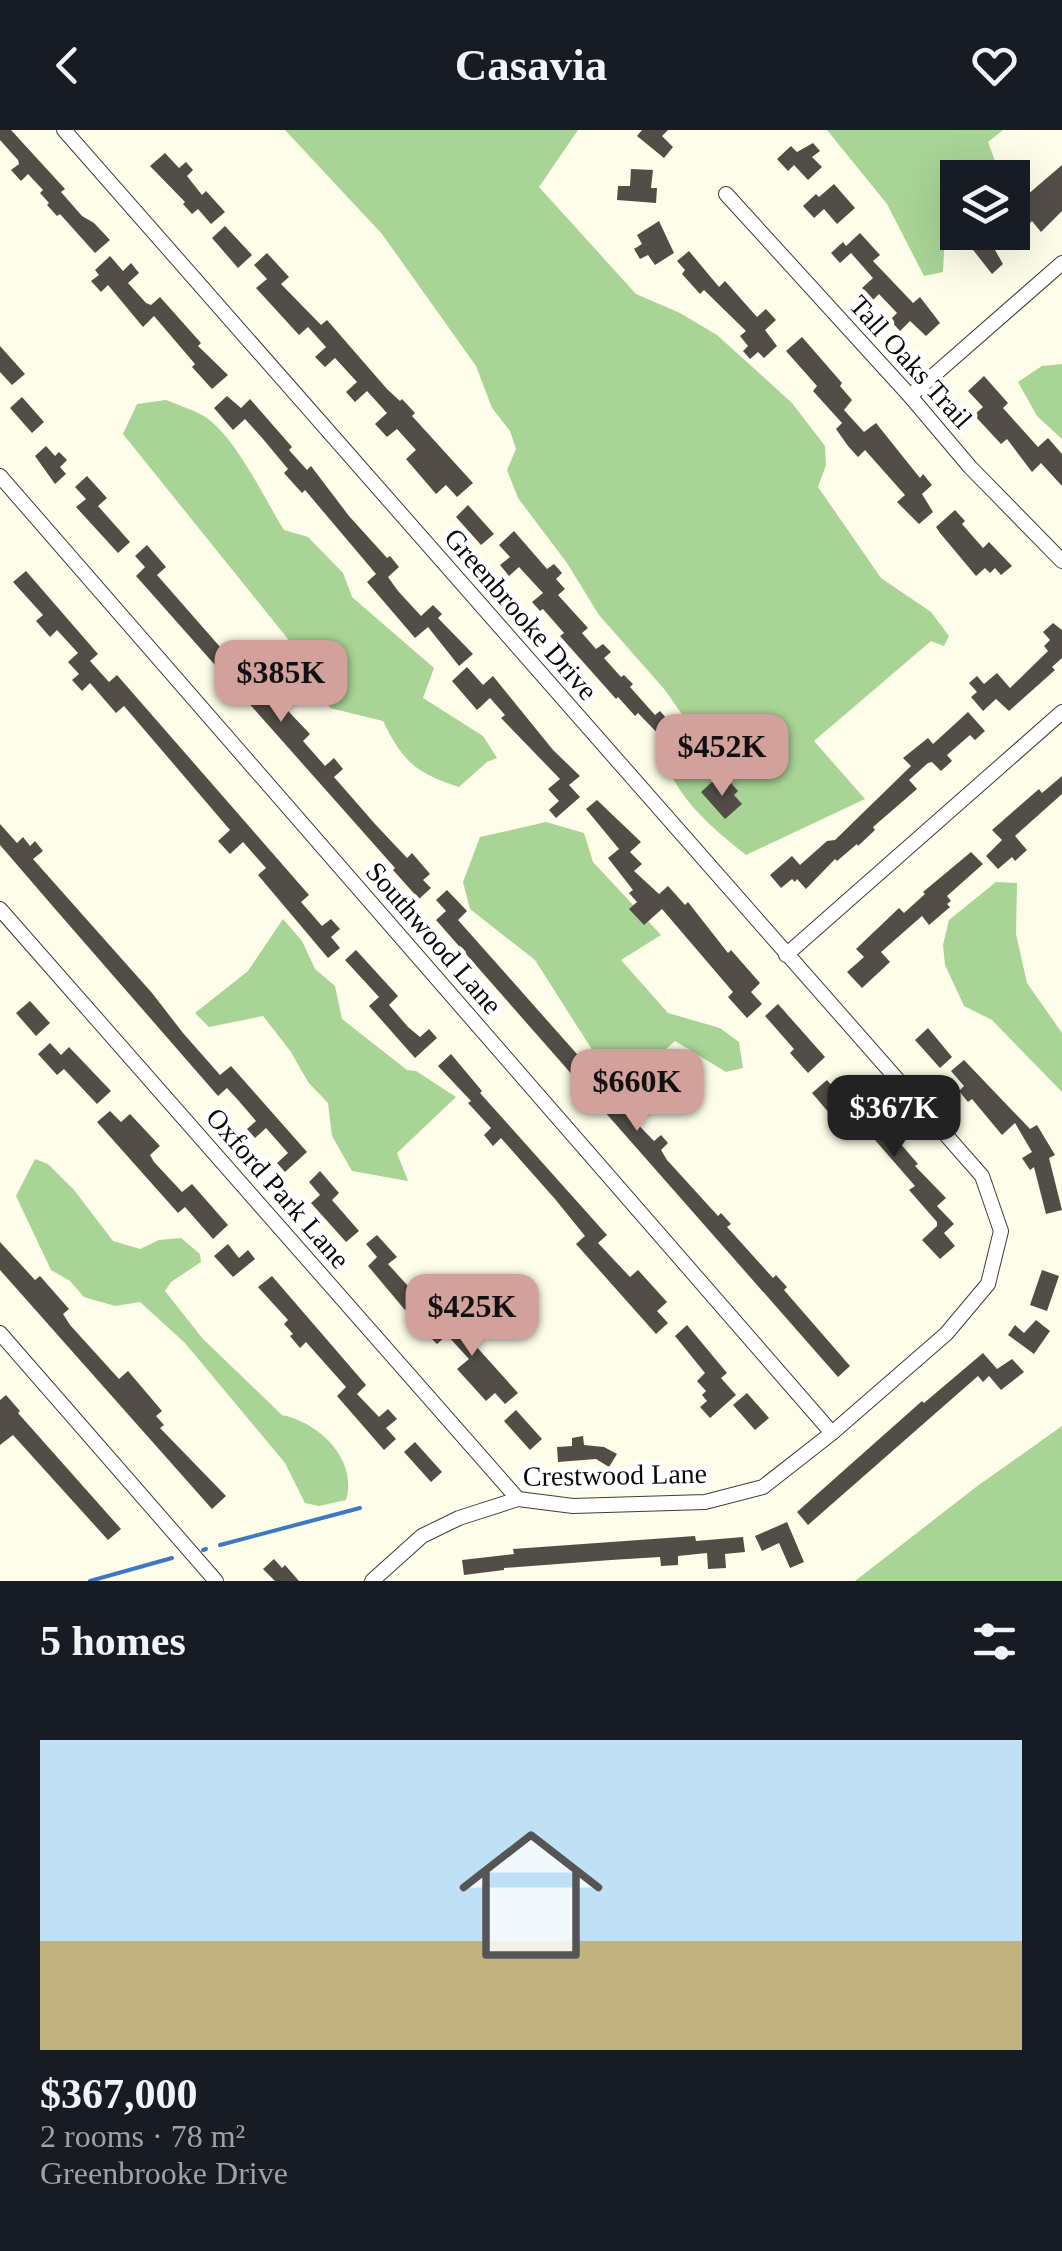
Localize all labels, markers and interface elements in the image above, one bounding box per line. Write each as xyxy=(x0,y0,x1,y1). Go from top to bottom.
icon: back xyxy=(40,38,95,93)
icon: heart xyxy=(967,38,1022,93)
text: Casavia xyxy=(455,40,607,90)
map controls xyxy=(940,160,1030,250)
button: layers xyxy=(940,160,1030,250)
street label: Tall Oaks Trail xyxy=(843,289,979,435)
street label: Greenbrooke Drive xyxy=(438,522,604,706)
pin: $385K xyxy=(211,640,351,725)
text: $385K xyxy=(237,654,325,690)
pin: $452K xyxy=(652,714,792,799)
text: $452K xyxy=(678,728,766,764)
street label: Southwood Lane xyxy=(360,856,508,1020)
pin: $660K xyxy=(567,1049,707,1134)
text: $660K xyxy=(593,1063,681,1099)
pin: $367K xyxy=(824,1075,964,1160)
text: $367K xyxy=(850,1089,938,1125)
street label: Oxford Park Lane xyxy=(200,1102,356,1274)
pin: $425K xyxy=(402,1274,542,1359)
text: $425K xyxy=(428,1288,516,1324)
street label: Crestwood Lane xyxy=(523,1458,707,1492)
icon: filters xyxy=(967,1614,1022,1669)
text: 5 homes xyxy=(40,1618,186,1664)
icon: home xyxy=(441,1805,621,1985)
text: $367,000 xyxy=(40,2071,198,2117)
text: 2 rooms · 78 m² xyxy=(40,2118,245,2154)
text: Greenbrooke Drive xyxy=(40,2155,288,2191)

